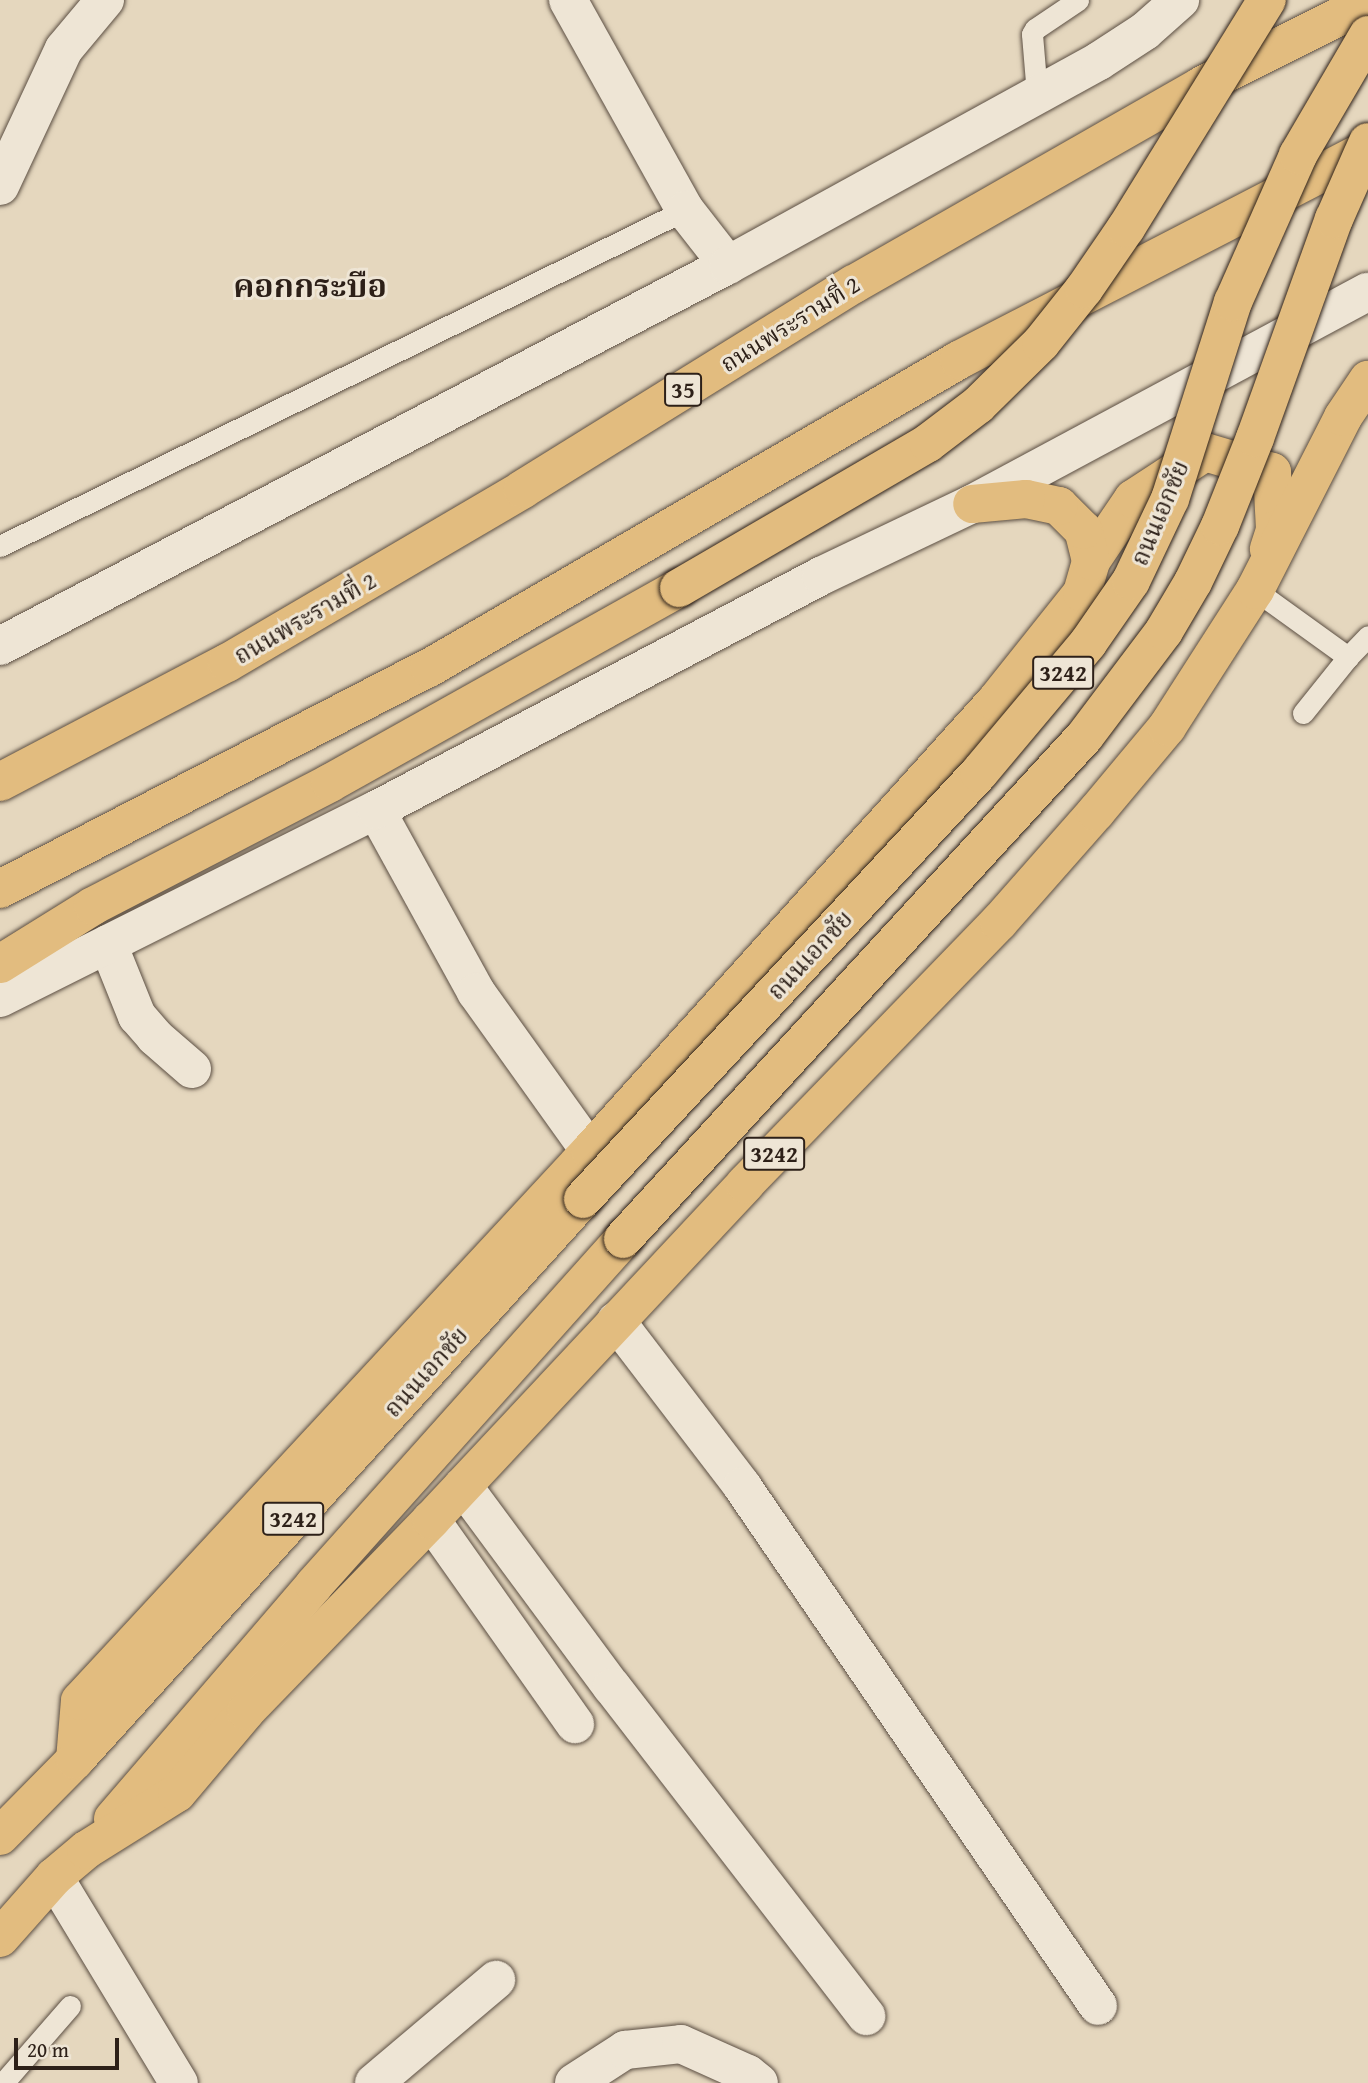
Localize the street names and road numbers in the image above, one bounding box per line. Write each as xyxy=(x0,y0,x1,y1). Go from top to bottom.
street label: ถนนพระรามที่ 2 xyxy=(715,270,865,378)
road number: 35 xyxy=(664,370,702,410)
street label: ถนนเอกชัย xyxy=(1125,456,1195,570)
street label: ถนนพระรามที่ 2 xyxy=(229,566,381,670)
road number: 3242 xyxy=(1032,653,1094,692)
street label: ถนนเอกชัย xyxy=(761,904,859,1006)
road number: 3242 xyxy=(742,1134,806,1174)
street label: ถนนเอกชัย xyxy=(378,1321,474,1423)
road number: 3242 xyxy=(262,1500,324,1538)

